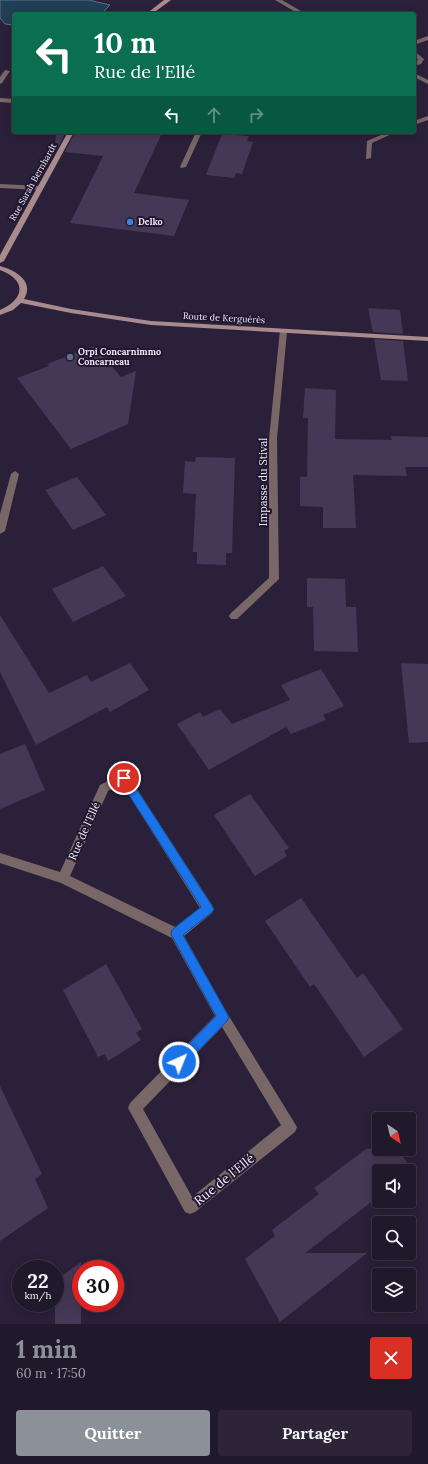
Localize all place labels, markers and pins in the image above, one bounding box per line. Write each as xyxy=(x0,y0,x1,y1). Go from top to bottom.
place label: Delko xyxy=(138,216,163,227)
marker: Delko xyxy=(125,217,135,227)
place label: Orpi Concarnimmo Concarneau xyxy=(78,346,161,367)
marker: Orpi Concarnimmo Concarneau xyxy=(65,352,75,362)
pin xyxy=(107,761,141,795)

